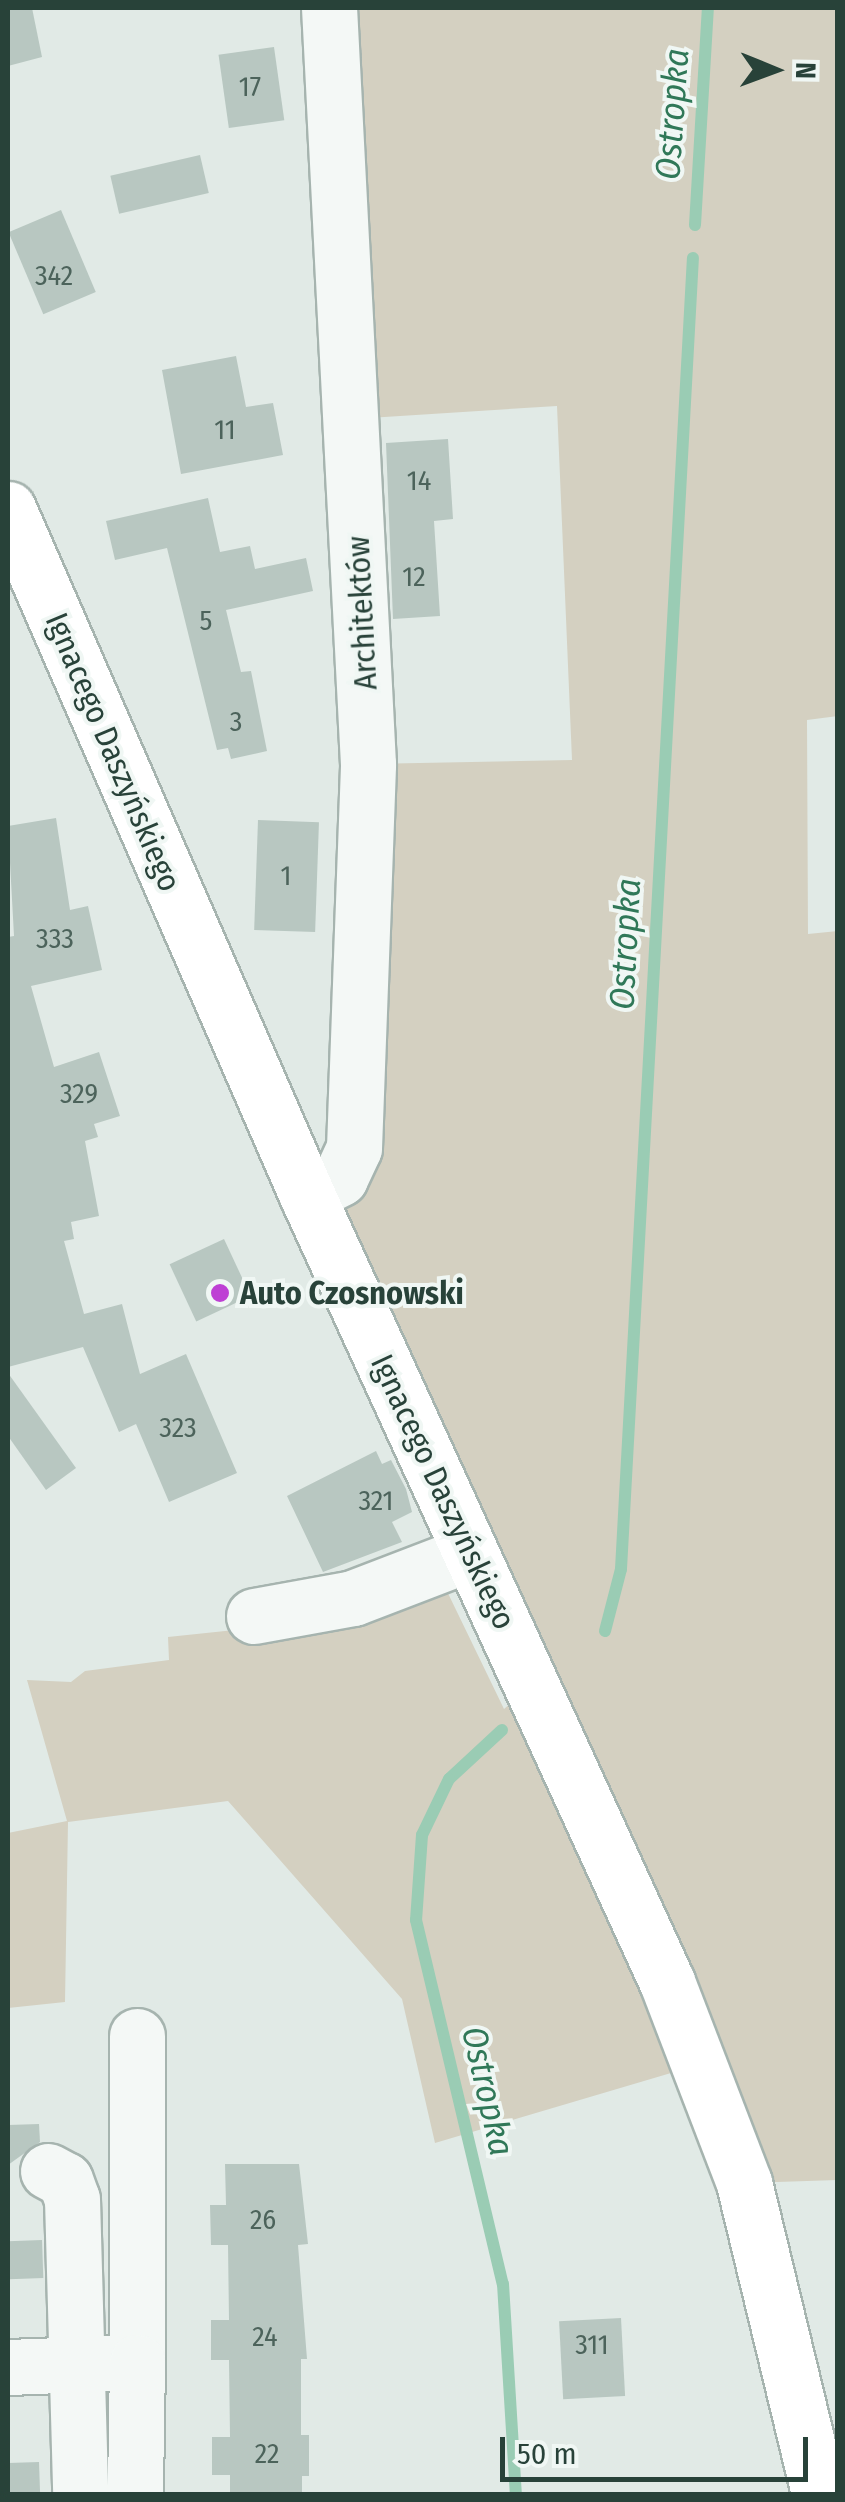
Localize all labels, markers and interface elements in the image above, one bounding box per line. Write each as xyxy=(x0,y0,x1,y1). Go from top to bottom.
north arrow xyxy=(725,20,825,120)
water label: Ostropka xyxy=(646,47,698,181)
text: N xyxy=(789,62,822,79)
house number: 17 xyxy=(239,70,261,104)
house number: 342 xyxy=(35,259,73,293)
house number: 11 xyxy=(214,413,236,447)
house number: 14 xyxy=(407,464,431,498)
street label: Architektów xyxy=(339,535,385,691)
house number: 12 xyxy=(402,560,426,594)
house number: 5 xyxy=(200,604,212,638)
street label: Ignacego Daszyńskiego xyxy=(37,607,189,897)
house number: 3 xyxy=(230,705,242,739)
house number: 1 xyxy=(281,859,291,893)
water label: Ostropka xyxy=(601,877,649,1011)
house number: 333 xyxy=(36,922,74,956)
house number: 329 xyxy=(60,1077,98,1111)
place label: Auto Czosnowski xyxy=(240,1274,464,1312)
marker: Auto Czosnowski xyxy=(209,1282,231,1304)
street label: Ignacego Daszyńskiego xyxy=(362,1349,524,1635)
house number: 323 xyxy=(159,1411,197,1445)
house number: 321 xyxy=(358,1484,394,1518)
water label: Ostropka xyxy=(453,2022,523,2160)
house number: 26 xyxy=(250,2203,276,2237)
house number: 24 xyxy=(252,2320,278,2354)
house number: 311 xyxy=(575,2328,609,2362)
scale bar xyxy=(505,2417,812,2479)
text: 50 m xyxy=(517,2436,577,2472)
house number: 22 xyxy=(255,2437,279,2471)

